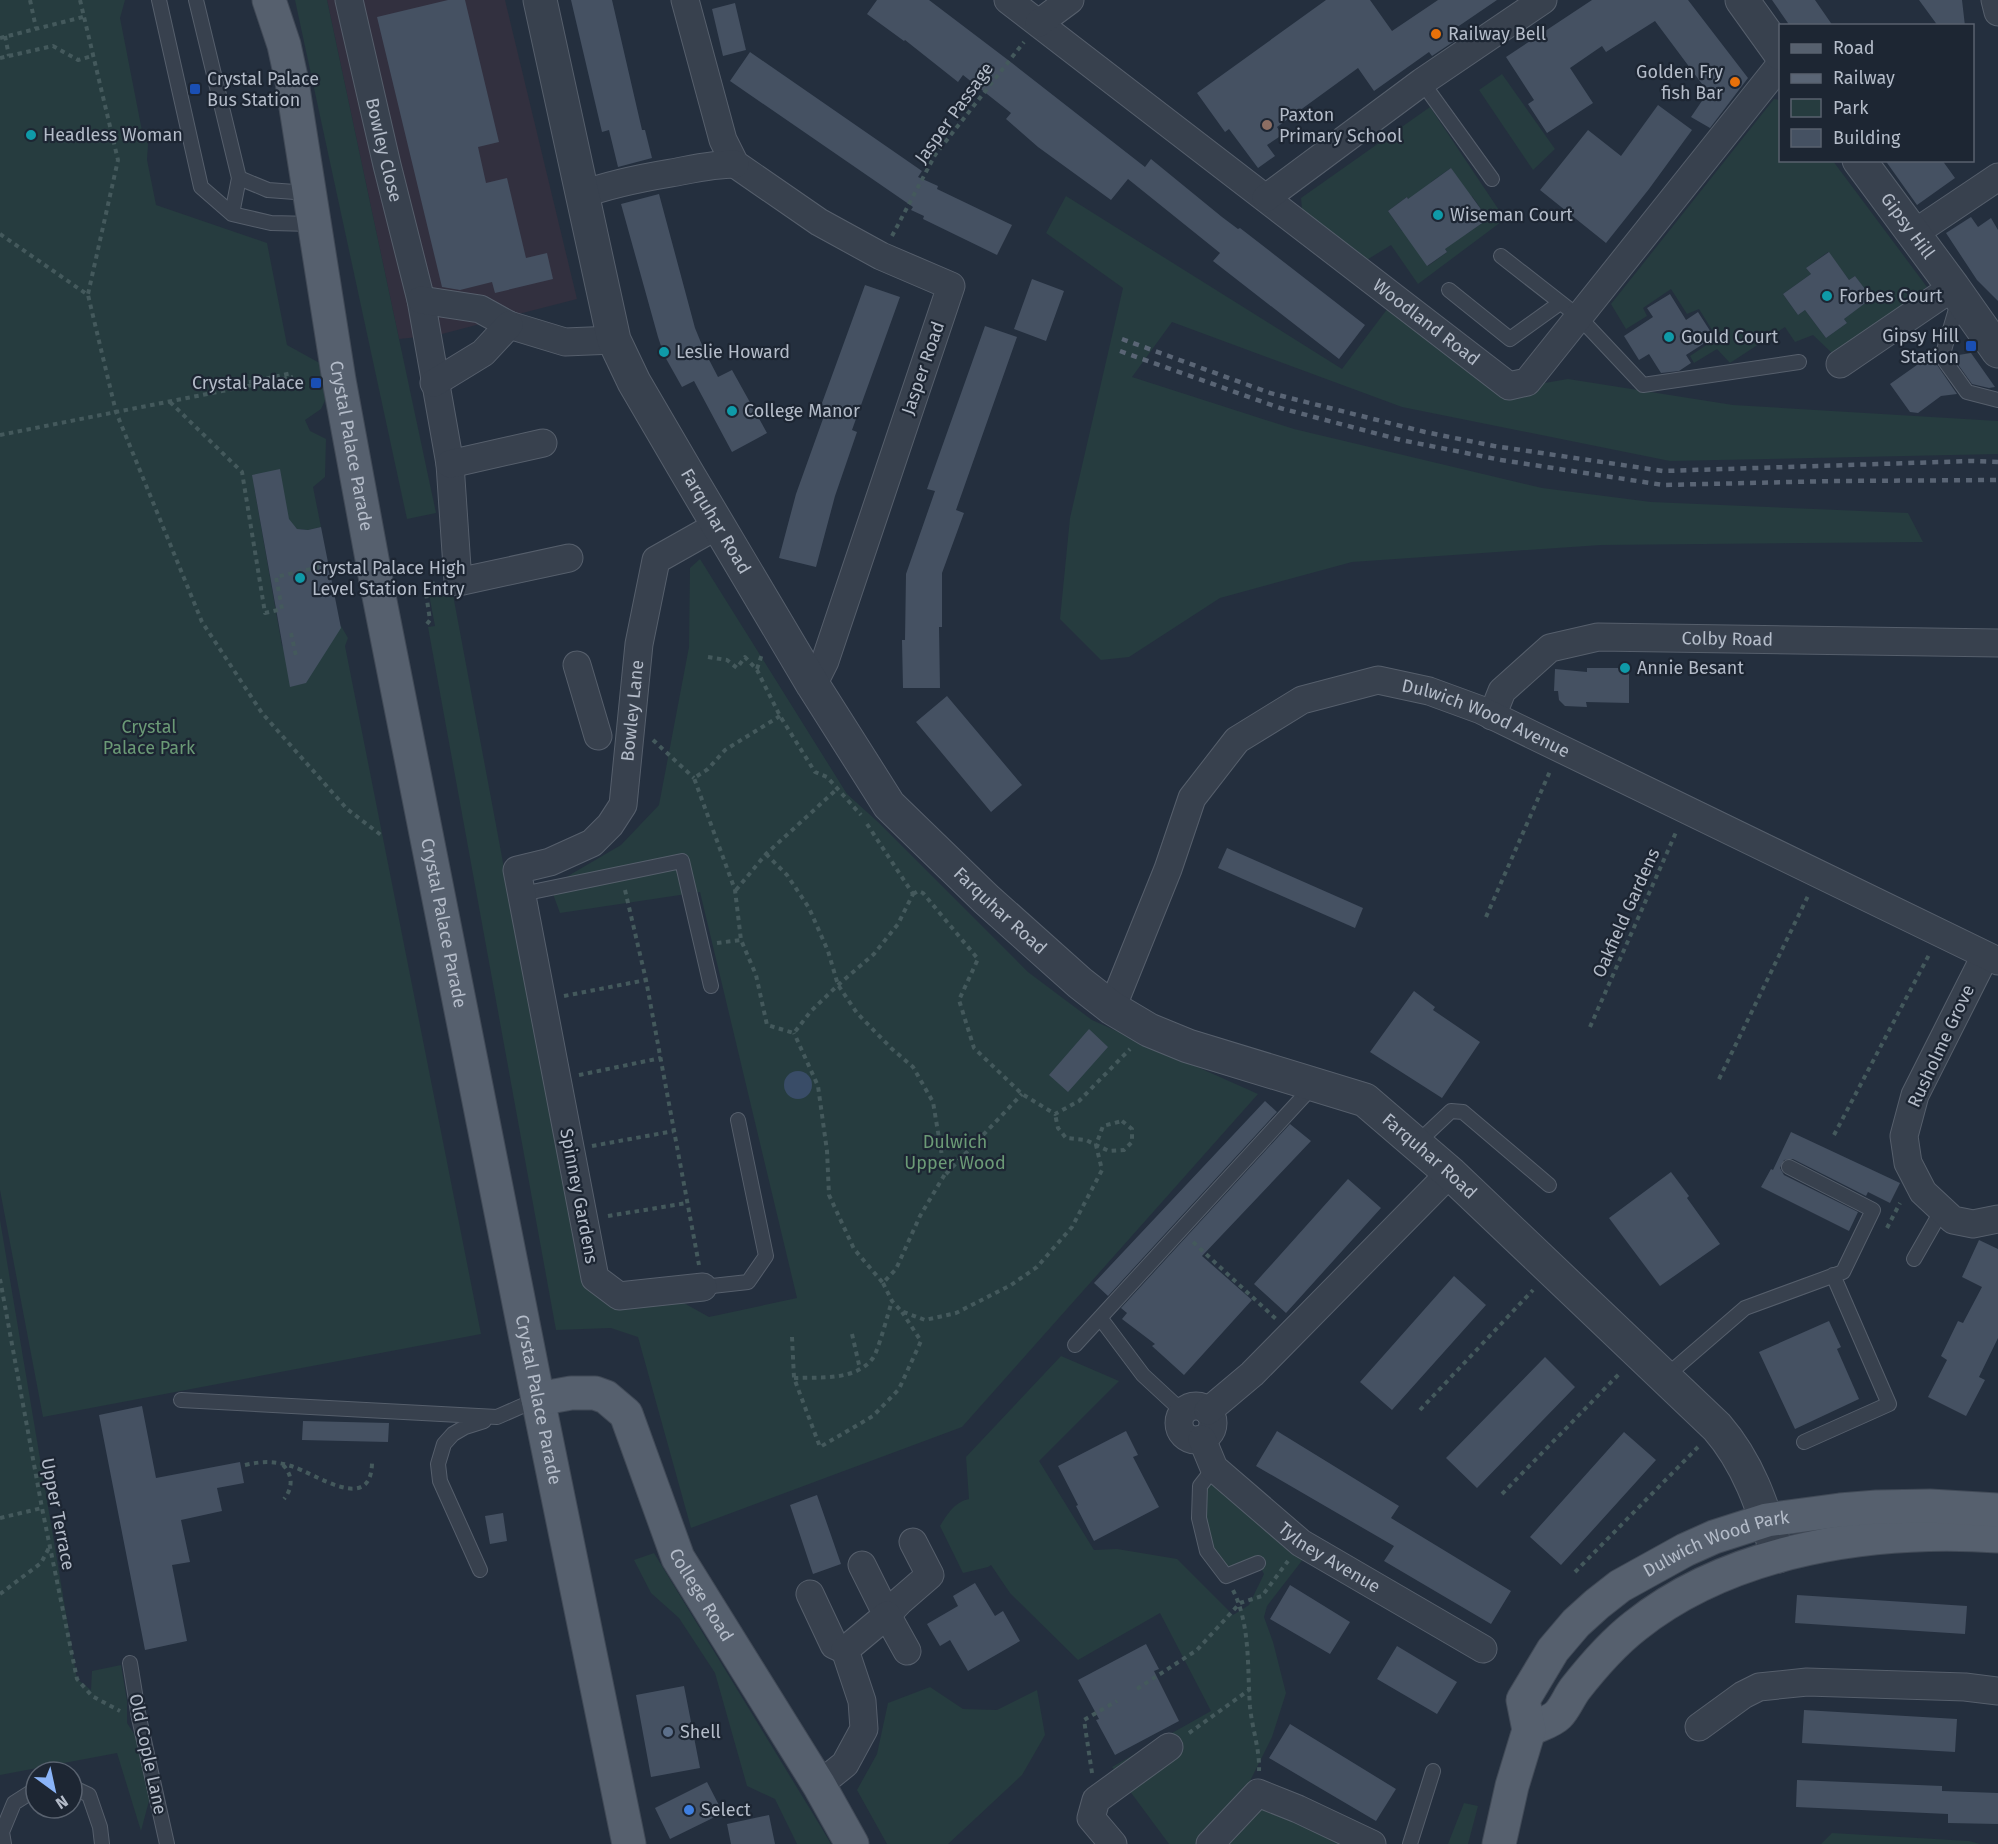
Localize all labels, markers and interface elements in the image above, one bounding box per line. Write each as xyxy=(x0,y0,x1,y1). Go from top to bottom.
place label: Railway Bell xyxy=(1448,23,1546,45)
legend xyxy=(1779,24,1974,162)
marker: Railway Bell xyxy=(1429,27,1443,41)
text: Road xyxy=(1833,37,1875,59)
street label: Jasper Passage xyxy=(910,58,998,168)
place label: Golden Fry fish Bar xyxy=(1636,61,1723,104)
text: Railway xyxy=(1833,67,1895,89)
place label: Crystal Palace Bus Station xyxy=(207,68,319,111)
marker: Golden Fry fish Bar xyxy=(1728,75,1742,89)
marker: Crystal Palace Bus Station xyxy=(188,82,202,96)
street label: Bowley Close xyxy=(361,96,407,205)
text: Park xyxy=(1833,97,1869,119)
place label: Paxton Primary School xyxy=(1279,104,1402,147)
marker: Paxton Primary School xyxy=(1260,118,1274,132)
place label: Headless Woman xyxy=(43,124,183,146)
text: Building xyxy=(1833,127,1901,149)
marker: Headless Woman xyxy=(24,128,38,142)
street label: Gipsy Hill xyxy=(1876,189,1939,263)
place label: Wiseman Court xyxy=(1450,204,1573,226)
marker: Wiseman Court xyxy=(1431,208,1445,222)
street label: Woodland Road xyxy=(1368,274,1484,370)
place label: Forbes Court xyxy=(1839,285,1943,307)
marker: Forbes Court xyxy=(1820,289,1834,303)
street label: Jasper Road xyxy=(897,318,949,418)
place label: Gipsy Hill Station xyxy=(1882,325,1959,368)
place label: Gould Court xyxy=(1681,326,1779,348)
marker: Gould Court xyxy=(1662,330,1676,344)
marker: Gipsy Hill Station xyxy=(1964,339,1978,353)
place label: Leslie Howard xyxy=(676,341,790,363)
marker: Leslie Howard xyxy=(657,345,671,359)
street label: Crystal Palace Parade xyxy=(325,359,378,533)
place label: Crystal Palace xyxy=(192,372,304,394)
marker: Crystal Palace xyxy=(309,376,323,390)
place label: College Manor xyxy=(744,400,860,422)
marker: College Manor xyxy=(725,404,739,418)
street label: Farquhar Road xyxy=(676,465,756,578)
place label: Crystal Palace High Level Station Entry xyxy=(312,557,466,600)
marker: Crystal Palace High Level Station Entry xyxy=(293,571,307,585)
street label: Colby Road xyxy=(1682,627,1773,651)
place label: Annie Besant xyxy=(1637,657,1744,679)
street label: Bowley Lane xyxy=(616,659,648,762)
marker: Annie Besant xyxy=(1618,661,1632,675)
street label: Dulwich Wood Avenue xyxy=(1400,674,1574,762)
park label: Crystal Palace Park xyxy=(103,716,196,759)
street label: Crystal Palace Parade xyxy=(416,836,471,1010)
street label: Oakfield Gardens xyxy=(1588,845,1664,981)
street label: Farquhar Road xyxy=(949,863,1051,959)
street label: Rusholme Grove xyxy=(1903,981,1979,1111)
street label: Farquhar Road xyxy=(1378,1109,1481,1204)
street label: Spinney Gardens xyxy=(555,1127,603,1265)
park label: Dulwich Upper Wood xyxy=(904,1131,1006,1174)
street label: Crystal Palace Parade xyxy=(511,1313,566,1487)
street label: Upper Terrace xyxy=(36,1456,80,1572)
street label: Dulwich Wood Park xyxy=(1639,1506,1791,1582)
street label: Tylney Avenue xyxy=(1274,1517,1384,1598)
street label: College Road xyxy=(664,1545,738,1646)
street label: Old Cople Lane xyxy=(124,1692,172,1816)
place label: Shell xyxy=(680,1721,721,1743)
marker: Shell xyxy=(661,1725,675,1739)
north arrow xyxy=(24,1760,84,1820)
text: N xyxy=(52,1791,72,1813)
place label: Select xyxy=(701,1799,751,1821)
marker: Select xyxy=(682,1803,696,1817)

